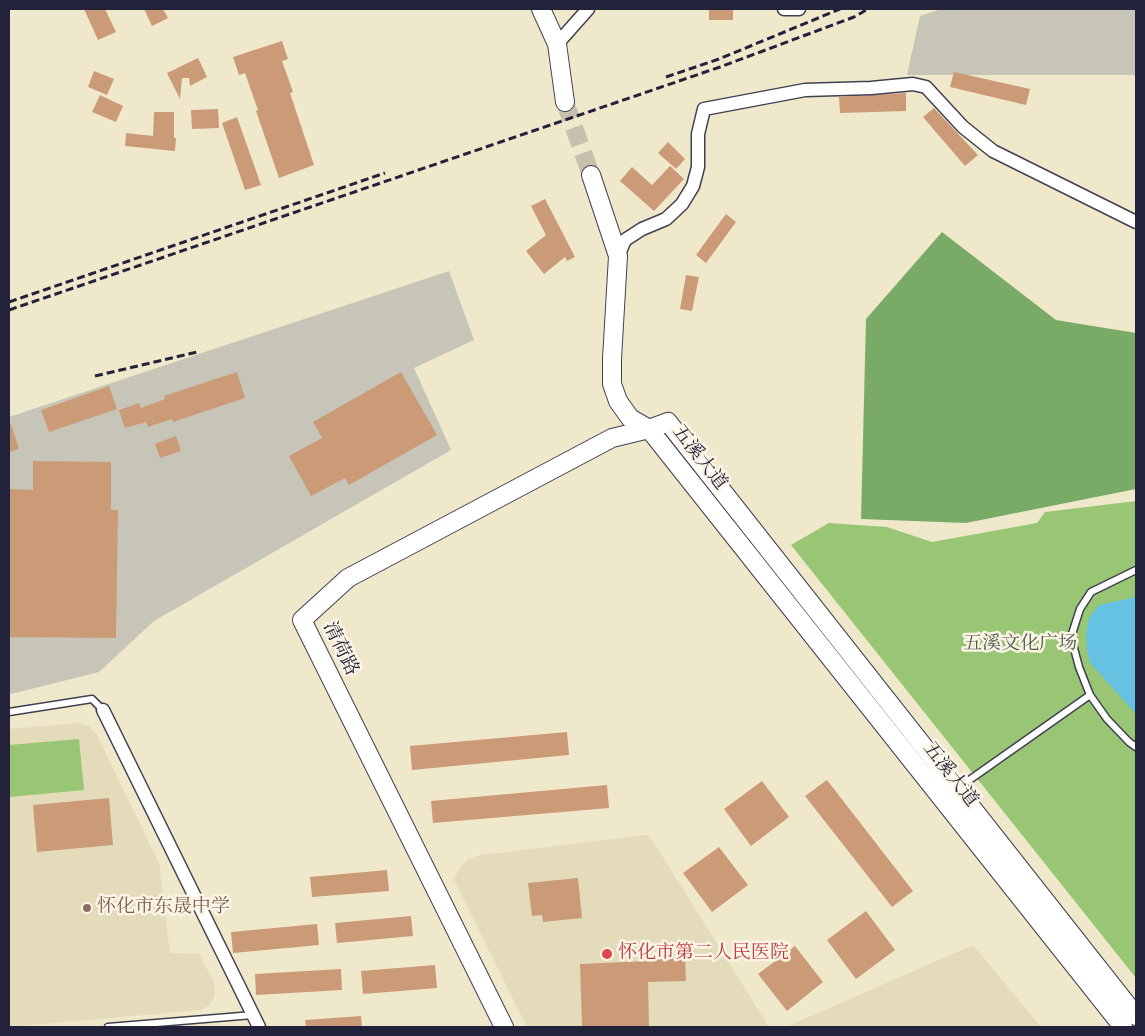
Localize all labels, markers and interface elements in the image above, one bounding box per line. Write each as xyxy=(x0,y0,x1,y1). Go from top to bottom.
street label: 五溪大道 xyxy=(667,421,731,495)
street label: 清荷路 xyxy=(317,618,363,680)
park label: 五溪文化广场 xyxy=(963,634,1077,656)
street label: 五溪大道 xyxy=(918,738,982,812)
place label: 怀化市东晟中学 xyxy=(97,897,230,919)
marker: 怀化市东晟中学 xyxy=(81,902,93,914)
place label: 怀化市第二人民医院 xyxy=(618,943,789,965)
marker: 怀化市第二人民医院 xyxy=(600,947,614,961)

